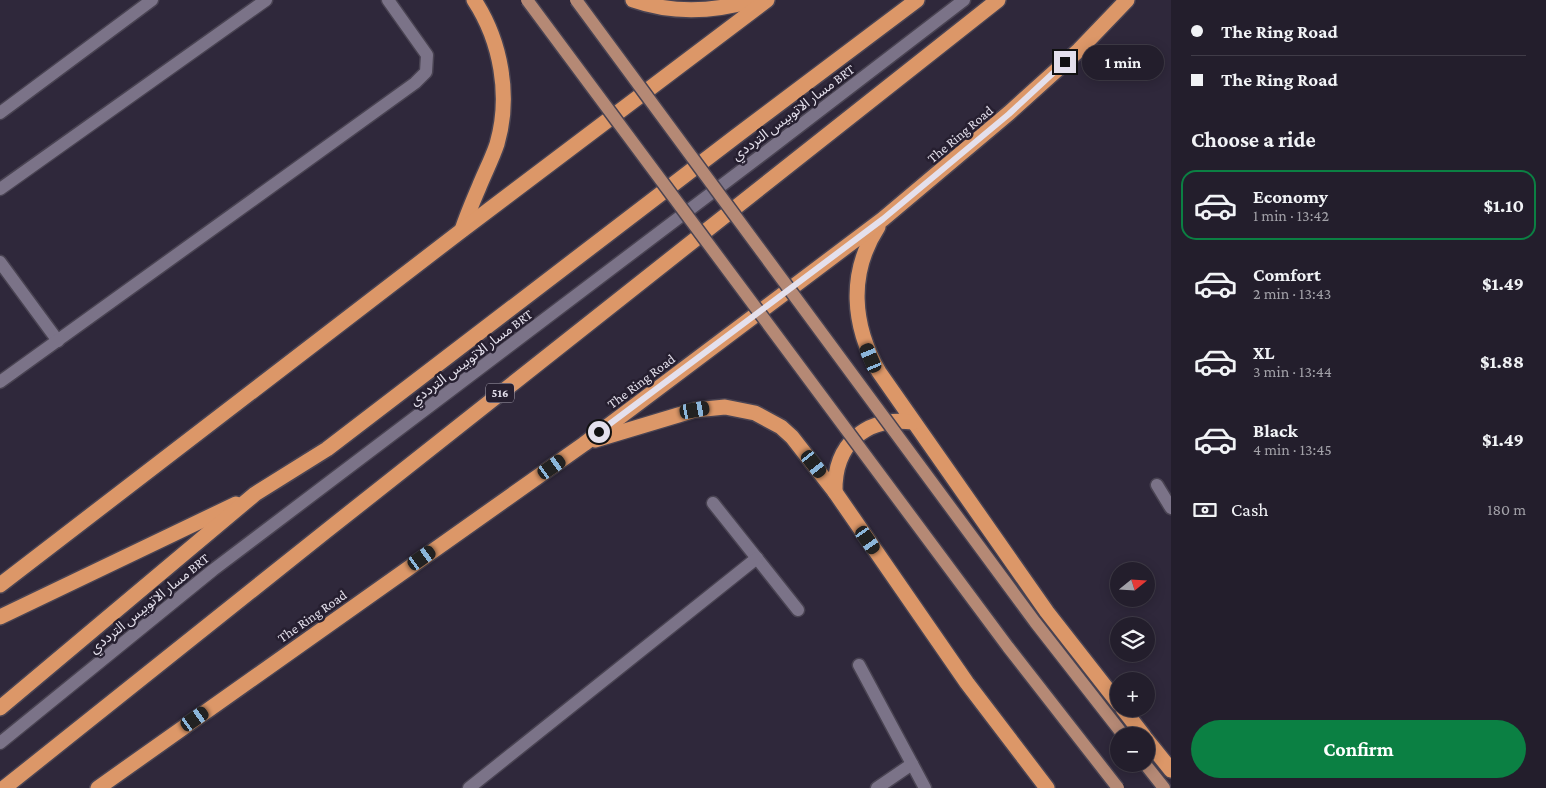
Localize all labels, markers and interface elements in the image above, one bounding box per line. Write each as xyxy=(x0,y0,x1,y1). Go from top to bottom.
text: The Ring Road xyxy=(1221,21,1338,42)
callout: 1 min xyxy=(1082,44,1165,80)
route end xyxy=(1054,51,1076,73)
text: 1 min xyxy=(1105,54,1141,71)
street label: مسار الاتوبيس الترددي BRT xyxy=(729,60,860,166)
text: The Ring Road xyxy=(1221,69,1338,90)
street label: The Ring Road xyxy=(924,102,997,166)
text: Choose a ride xyxy=(1191,127,1316,152)
icon: car xyxy=(1193,183,1238,228)
text: Economy xyxy=(1253,186,1328,207)
text: $1.10 xyxy=(1483,195,1524,216)
text: 1 min · 13:42 xyxy=(1253,207,1329,224)
icon: car xyxy=(1193,261,1238,306)
text: Comfort xyxy=(1253,264,1321,285)
text: $1.49 xyxy=(1482,273,1524,294)
text: 2 min · 13:43 xyxy=(1253,285,1331,302)
street label: مسار الاتوبيس الترددي BRT xyxy=(407,305,538,411)
icon: car xyxy=(1193,339,1238,384)
car xyxy=(858,341,883,375)
text: XL xyxy=(1253,342,1275,363)
street label: The Ring Road xyxy=(604,350,679,412)
text: $1.88 xyxy=(1480,351,1524,372)
text: 3 min · 13:44 xyxy=(1253,363,1332,380)
road number: 516 xyxy=(486,383,514,402)
car xyxy=(678,400,711,420)
icon: car xyxy=(1193,417,1238,462)
text: Black xyxy=(1253,420,1298,441)
route start xyxy=(588,421,610,443)
text: $1.49 xyxy=(1482,429,1524,450)
text: 4 min · 13:45 xyxy=(1253,441,1332,458)
car xyxy=(798,448,829,480)
car xyxy=(535,452,568,482)
icon: cash xyxy=(1191,496,1219,524)
text: Cash xyxy=(1231,499,1269,520)
text: 180 m xyxy=(1487,501,1526,518)
car xyxy=(853,523,882,557)
car xyxy=(405,543,438,573)
street label: مسار الاتوبيس الترددي BRT xyxy=(86,550,214,659)
north arrow xyxy=(1110,562,1155,608)
map controls xyxy=(1110,562,1155,772)
street label: The Ring Road xyxy=(274,586,350,646)
button: layers xyxy=(1110,617,1155,662)
button: + xyxy=(1110,672,1155,717)
car xyxy=(178,704,211,734)
button: Confirm xyxy=(1191,720,1526,778)
button: − xyxy=(1110,727,1155,772)

